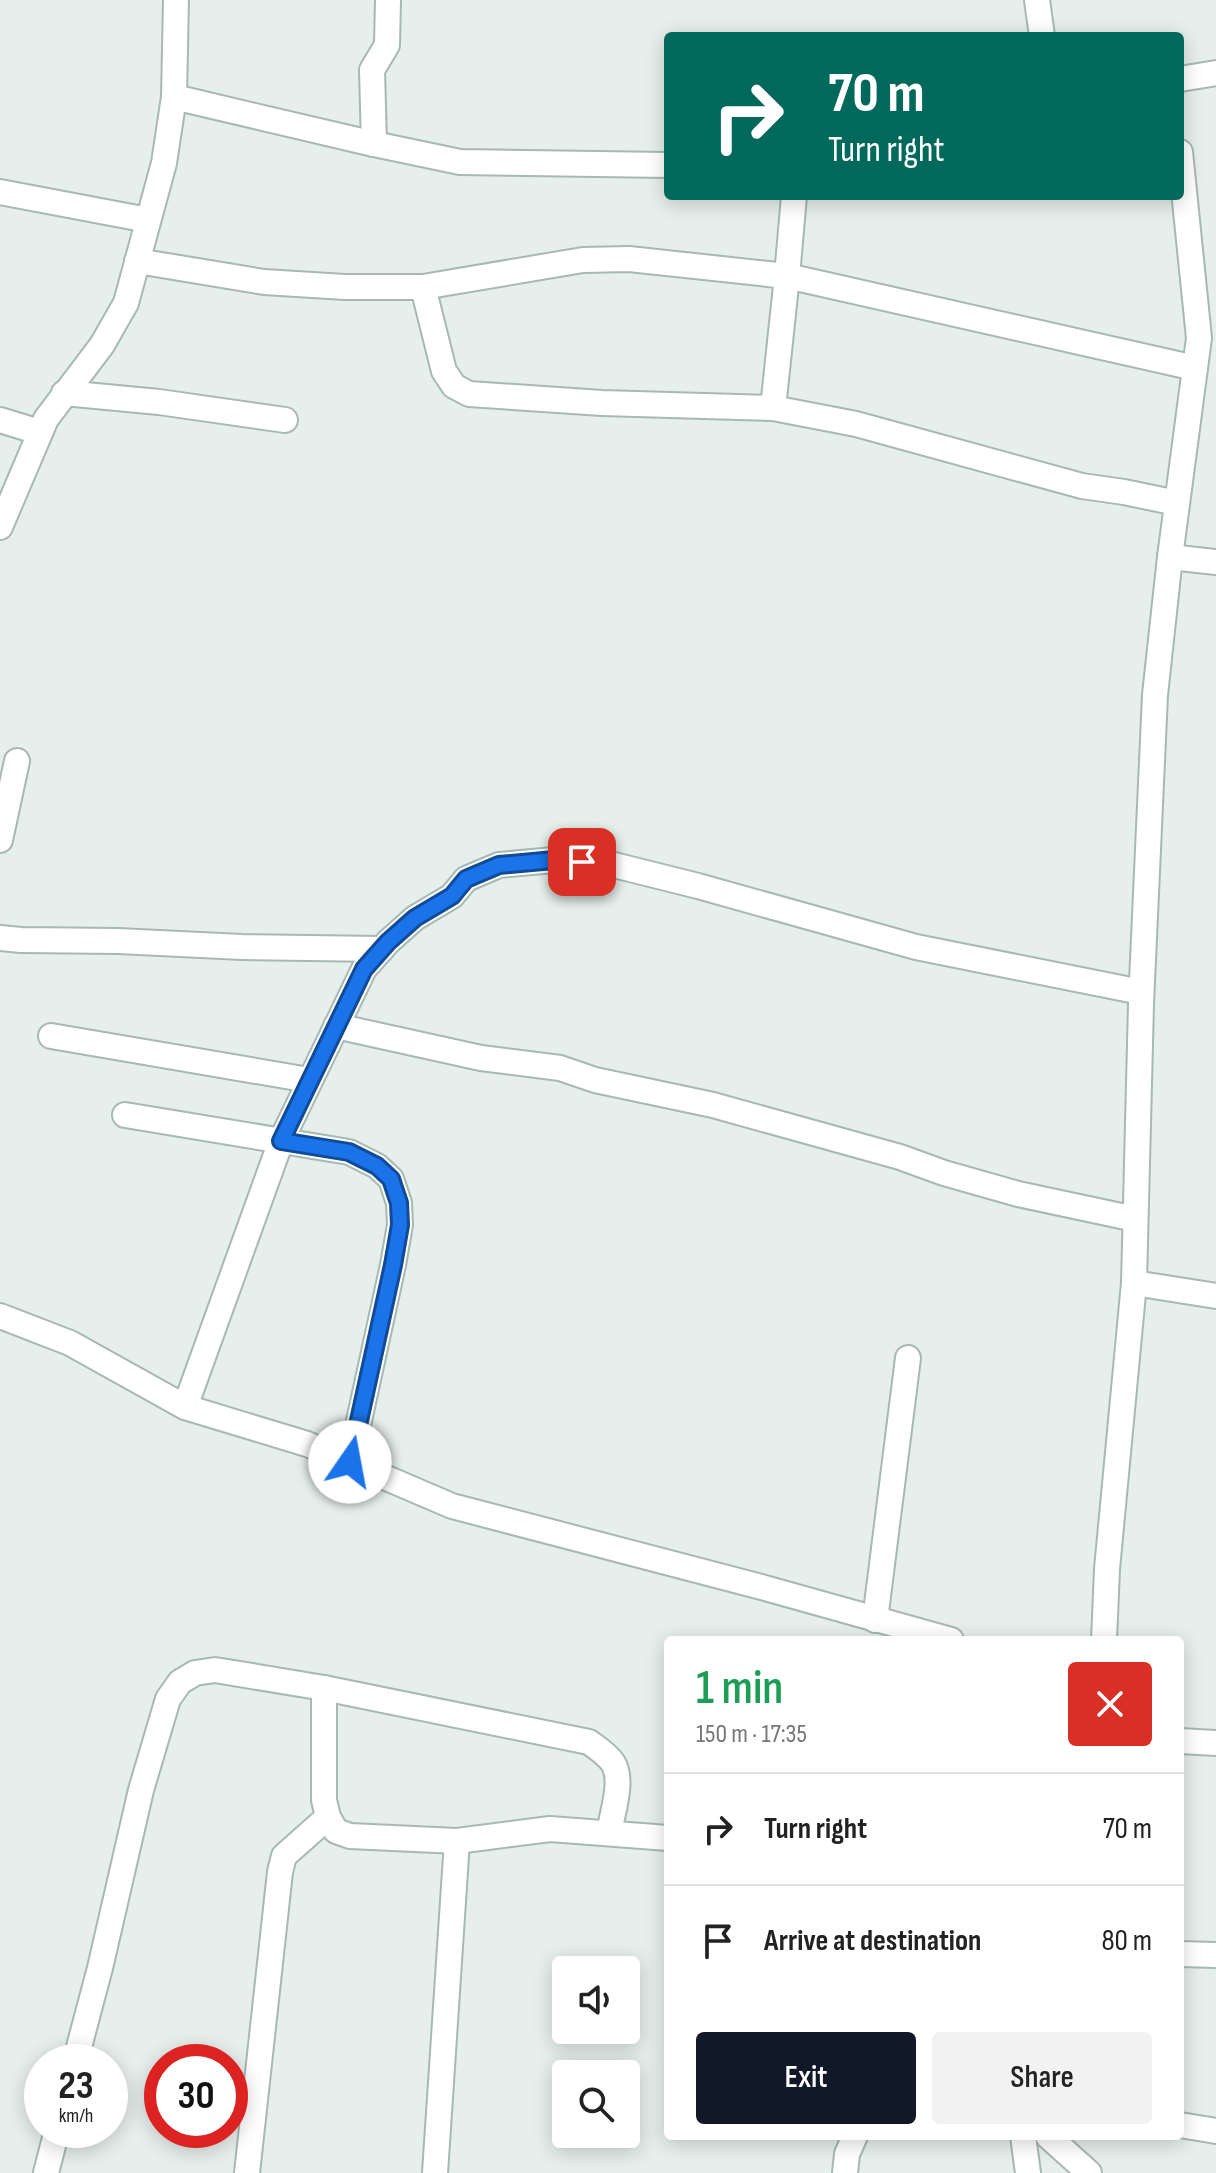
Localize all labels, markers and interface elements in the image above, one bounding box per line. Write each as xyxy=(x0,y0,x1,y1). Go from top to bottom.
text: 70 m xyxy=(828,61,925,128)
icon: right xyxy=(696,64,800,168)
text: Turn right xyxy=(828,129,945,172)
pin xyxy=(548,828,616,896)
icon: arrive xyxy=(560,840,604,884)
position arrow xyxy=(308,1420,392,1504)
text: 1 min xyxy=(696,1660,783,1717)
button: close xyxy=(1068,1662,1152,1746)
text: 150 m · 17:35 xyxy=(696,1719,807,1750)
icon: right xyxy=(696,1807,740,1851)
text: Turn right xyxy=(764,1811,867,1847)
text: 70 m xyxy=(1103,1811,1152,1847)
icon: arrive xyxy=(696,1919,740,1963)
text: Arrive at destination xyxy=(764,1923,981,1959)
text: 80 m xyxy=(1101,1923,1152,1959)
map controls xyxy=(552,1956,640,2148)
button: sound xyxy=(552,1956,640,2044)
button: Exit xyxy=(696,2032,916,2124)
button: Share xyxy=(932,2032,1152,2124)
speed limit sign: 30 xyxy=(144,2044,248,2148)
button: search xyxy=(552,2060,640,2148)
text: 23 xyxy=(58,2062,94,2110)
text: km/h xyxy=(59,2104,93,2128)

